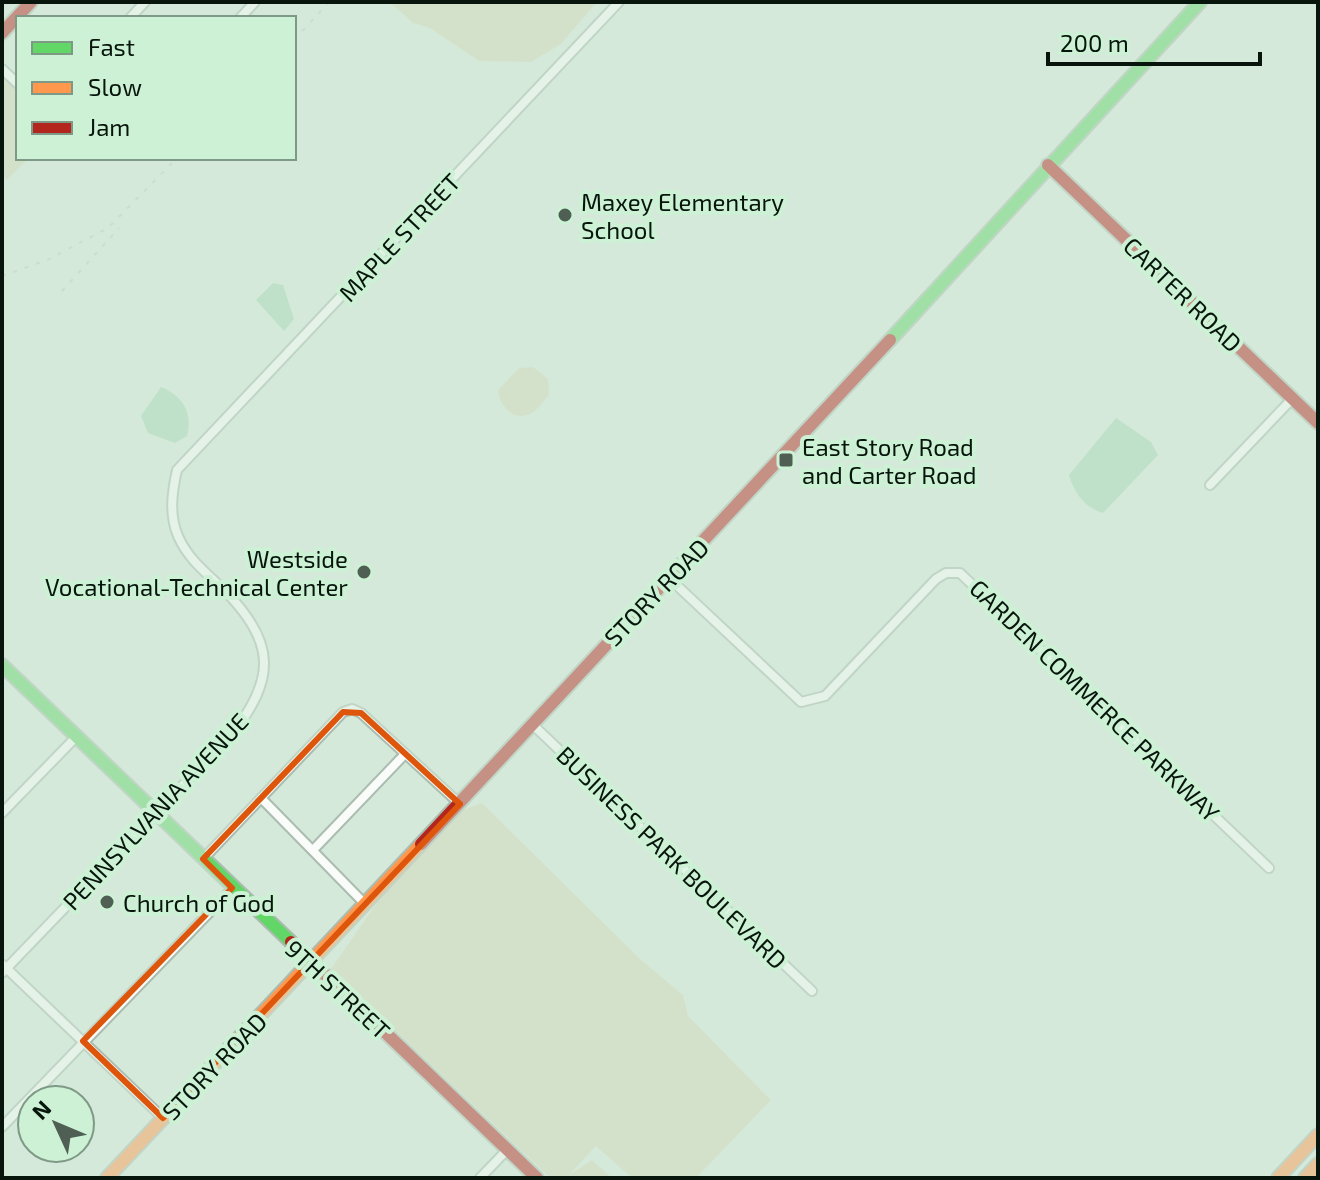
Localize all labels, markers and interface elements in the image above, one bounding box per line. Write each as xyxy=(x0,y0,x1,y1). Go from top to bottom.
legend xyxy=(16,16,296,160)
scale bar xyxy=(1048,16,1260,66)
text: 200 m xyxy=(1060,28,1129,57)
text: Fast xyxy=(88,32,135,61)
text: Slow xyxy=(88,72,142,101)
text: Jam xyxy=(88,112,130,141)
street label: MAPLE STREET xyxy=(332,167,466,307)
place label: Maxey Elementary School xyxy=(581,187,784,244)
marker: Maxey Elementary School xyxy=(556,206,574,224)
street label: CARTER ROAD xyxy=(1118,231,1248,357)
place label: East Story Road and Carter Road xyxy=(802,432,976,489)
marker: East Story Road and Carter Road xyxy=(777,451,795,469)
street label: STORY ROAD xyxy=(598,532,714,652)
place label: Westside Vocational-Technical Center xyxy=(45,544,348,601)
marker: Westside Vocational-Technical Center xyxy=(355,563,373,581)
street label: GARDEN COMMERCE PARKWAY xyxy=(964,573,1226,827)
street label: PENNSYLVANIA AVENUE xyxy=(56,707,254,915)
street label: BUSINESS PARK BOULEVARD xyxy=(551,740,793,974)
place label: Church of God xyxy=(123,888,275,917)
marker: Church of God xyxy=(98,893,116,911)
street label: 9TH STREET xyxy=(280,933,396,1045)
street label: STORY ROAD xyxy=(156,1006,272,1126)
north arrow xyxy=(16,1084,96,1164)
text: N xyxy=(26,1095,56,1124)

